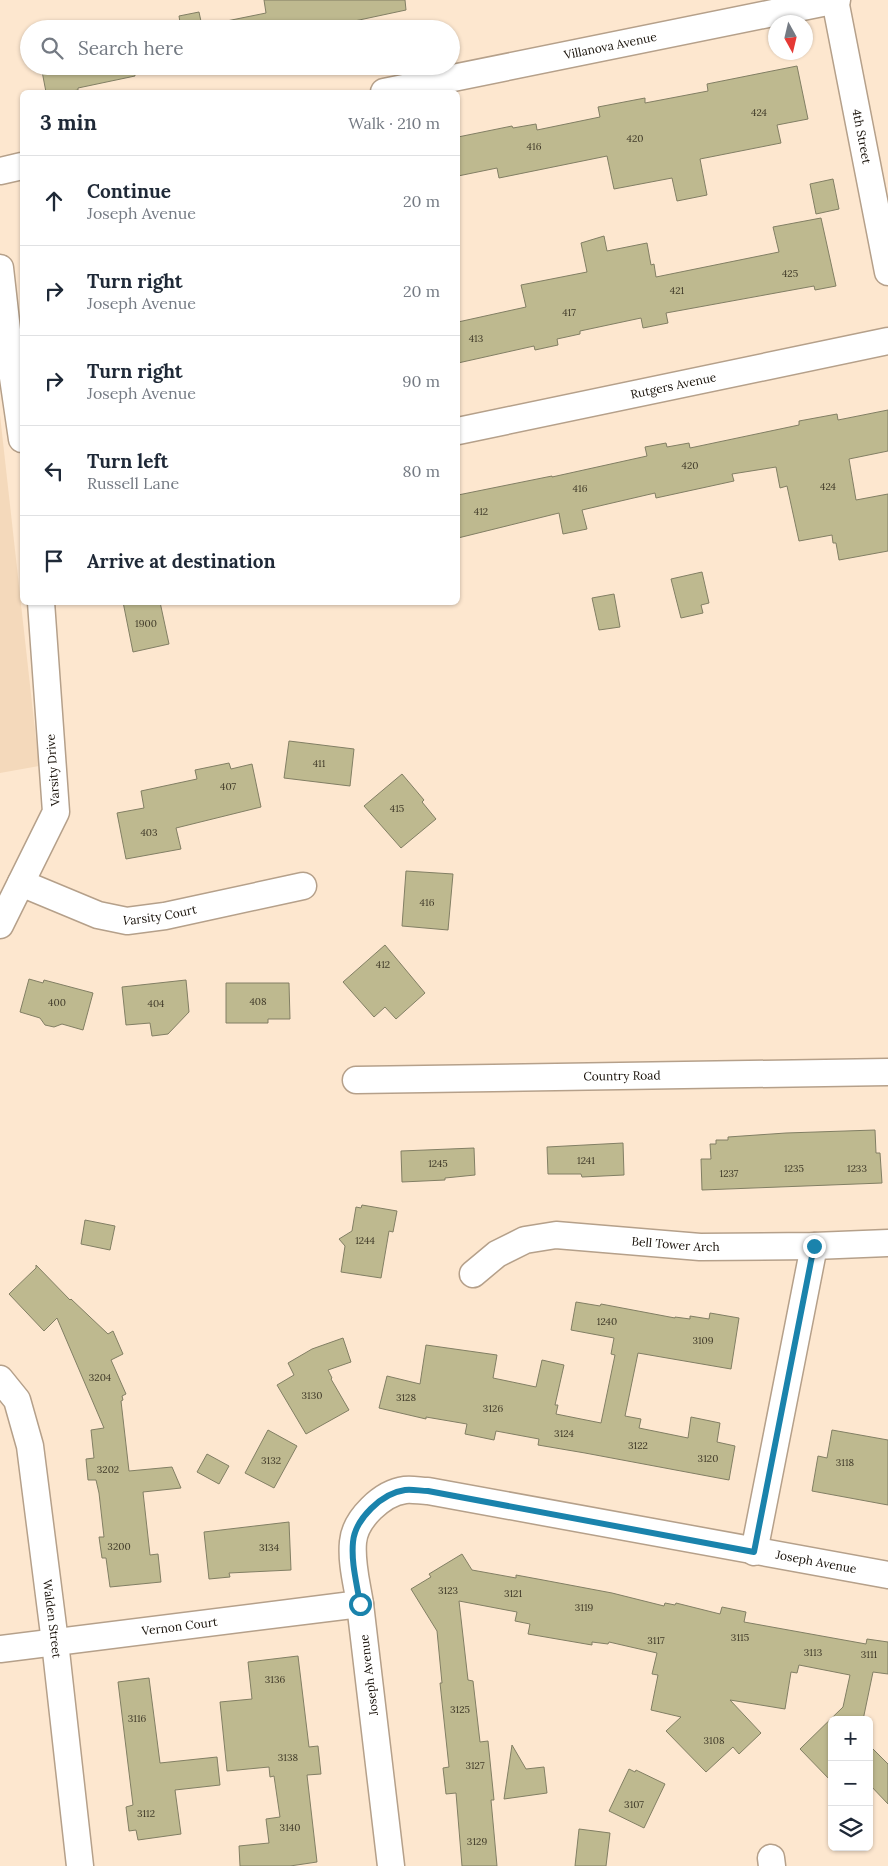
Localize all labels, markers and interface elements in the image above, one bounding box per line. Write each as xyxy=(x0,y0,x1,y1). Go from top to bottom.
north arrow xyxy=(768,15,813,60)
search box xyxy=(20,20,460,75)
street label: Villanova Avenue xyxy=(562,29,658,62)
icon: search xyxy=(38,34,66,62)
text: Search here xyxy=(78,36,184,60)
house number: 424 xyxy=(751,106,768,119)
street label: 4th Street xyxy=(849,108,875,165)
text: 3 min xyxy=(40,109,97,136)
text: Walk · 210 m xyxy=(348,113,440,133)
house number: 420 xyxy=(627,132,644,145)
house number: 416 xyxy=(527,140,542,153)
text: Continue xyxy=(87,179,171,203)
icon: ahead xyxy=(40,187,68,215)
text: 20 m xyxy=(403,191,440,211)
text: Joseph Avenue xyxy=(87,203,196,223)
house number: 425 xyxy=(782,267,798,280)
text: Turn right xyxy=(87,269,183,293)
icon: right xyxy=(40,277,68,305)
text: 20 m xyxy=(403,281,440,301)
house number: 421 xyxy=(670,284,685,297)
text: Joseph Avenue xyxy=(87,293,196,313)
house number: 417 xyxy=(562,306,576,319)
house number: 413 xyxy=(469,332,484,345)
text: Turn right xyxy=(87,359,183,383)
icon: right xyxy=(40,367,68,395)
street label: Rutgers Avenue xyxy=(629,369,718,402)
text: 90 m xyxy=(402,371,440,391)
text: Joseph Avenue xyxy=(87,383,196,403)
text: Turn left xyxy=(87,449,168,473)
icon: left xyxy=(40,457,68,485)
house number: 420 xyxy=(682,459,699,472)
text: 80 m xyxy=(403,461,440,481)
text: Russell Lane xyxy=(87,473,179,493)
house number: 424 xyxy=(820,480,837,493)
house number: 416 xyxy=(573,482,588,495)
house number: 412 xyxy=(474,505,488,518)
icon: arrive xyxy=(40,547,68,575)
text: Arrive at destination xyxy=(87,549,276,573)
house number: 1900 xyxy=(135,617,157,630)
street label: Varsity Drive xyxy=(42,733,63,808)
house number: 411 xyxy=(313,757,326,770)
house number: 407 xyxy=(220,780,236,793)
house number: 415 xyxy=(390,802,404,815)
house number: 403 xyxy=(140,826,158,839)
house number: 416 xyxy=(420,896,435,909)
street label: Varsity Court xyxy=(120,901,198,929)
house number: 412 xyxy=(376,958,390,971)
house number: 408 xyxy=(249,995,267,1008)
house number: 400 xyxy=(48,996,66,1009)
house number: 404 xyxy=(147,997,165,1010)
street label: Country Road xyxy=(583,1067,661,1084)
house number: 1241 xyxy=(577,1154,595,1167)
house number: 1245 xyxy=(428,1157,448,1170)
house number: 1235 xyxy=(784,1162,804,1175)
house number: 1233 xyxy=(847,1162,867,1175)
house number: 1237 xyxy=(720,1167,739,1180)
street label: Bell Tower Arch xyxy=(631,1233,720,1254)
house number: 1244 xyxy=(355,1234,375,1247)
route end xyxy=(803,1235,826,1258)
house number: 1240 xyxy=(597,1315,617,1328)
house number: 3109 xyxy=(692,1334,714,1347)
house number: 3204 xyxy=(89,1371,112,1384)
house number: 3130 xyxy=(302,1389,323,1402)
house number: 3128 xyxy=(396,1391,416,1404)
house number: 3126 xyxy=(483,1402,503,1415)
house number: 3124 xyxy=(554,1427,574,1440)
house number: 3122 xyxy=(628,1439,648,1452)
house number: 3120 xyxy=(698,1452,718,1465)
house number: 3132 xyxy=(261,1454,281,1467)
house number: 3118 xyxy=(836,1456,855,1469)
house number: 3202 xyxy=(97,1463,119,1476)
house number: 3200 xyxy=(107,1540,131,1553)
house number: 3134 xyxy=(259,1541,280,1554)
street label: Joseph Avenue xyxy=(774,1546,858,1576)
street label: Walden Street xyxy=(40,1578,65,1659)
house number: 3123 xyxy=(438,1584,458,1597)
house number: 3121 xyxy=(504,1587,522,1600)
route start xyxy=(349,1593,372,1616)
house number: 3119 xyxy=(575,1601,594,1614)
street label: Vernon Court xyxy=(140,1614,219,1638)
house number: 3115 xyxy=(731,1631,749,1644)
street label: Joseph Avenue xyxy=(356,1633,381,1718)
house number: 3117 xyxy=(647,1634,665,1647)
house number: 3113 xyxy=(804,1646,823,1659)
house number: 3111 xyxy=(861,1648,878,1661)
house number: 3136 xyxy=(265,1673,285,1686)
house number: 3125 xyxy=(450,1703,470,1716)
house number: 3116 xyxy=(128,1712,147,1725)
map controls xyxy=(828,1716,873,1851)
button: + xyxy=(828,1716,873,1761)
house number: 3108 xyxy=(703,1734,725,1747)
house number: 3138 xyxy=(278,1751,299,1764)
house number: 3127 xyxy=(465,1759,485,1772)
button: − xyxy=(828,1761,873,1806)
house number: 3107 xyxy=(624,1798,644,1811)
button: layers xyxy=(828,1806,873,1851)
house number: 3112 xyxy=(137,1807,155,1820)
house number: 3140 xyxy=(280,1821,300,1834)
house number: 3129 xyxy=(467,1835,487,1848)

